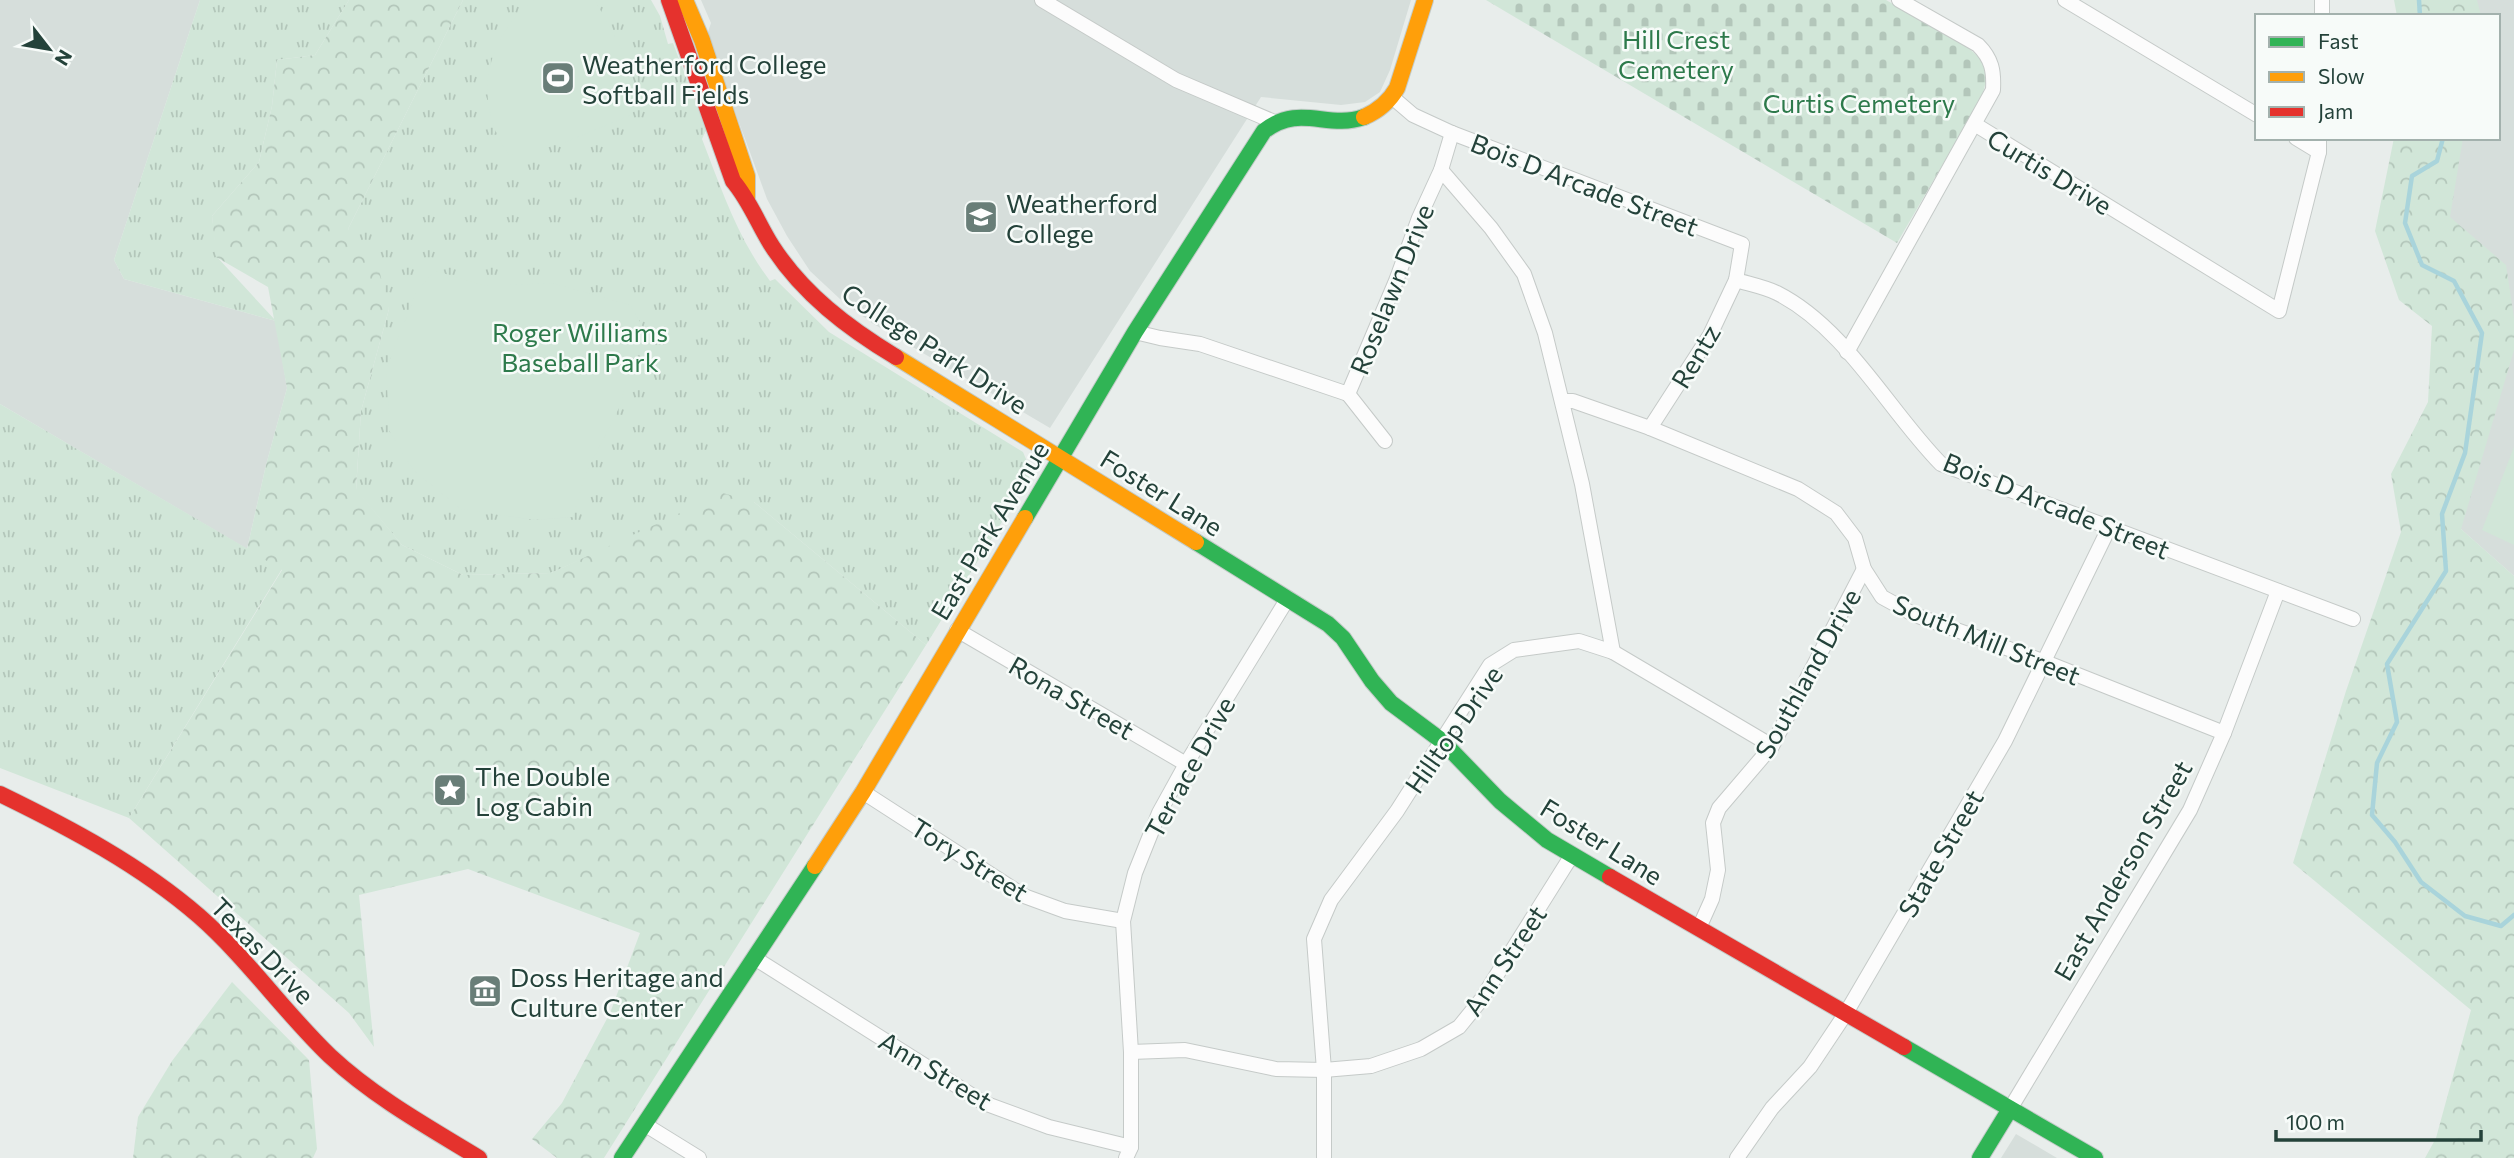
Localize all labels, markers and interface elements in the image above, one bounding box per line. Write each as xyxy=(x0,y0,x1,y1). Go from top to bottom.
north arrow xyxy=(14,14,84,84)
legend xyxy=(2255,14,2500,140)
park label: Hill Crest Cemetery xyxy=(1618,23,1734,84)
text: Fast xyxy=(2318,28,2359,53)
text: N xyxy=(50,46,78,70)
place label: Weatherford College Softball Fields xyxy=(582,48,827,109)
sports icon: Weatherford College Softball Fields xyxy=(539,59,577,97)
text: Slow xyxy=(2318,63,2365,88)
park label: Curtis Cemetery xyxy=(1763,87,1955,118)
text: Jam xyxy=(2318,98,2353,123)
street label: Curtis Drive xyxy=(1982,122,2118,220)
street label: Bois D Arcade Street xyxy=(1467,126,1703,242)
place label: Weatherford College xyxy=(1006,187,1158,248)
school or university icon: Weatherford College xyxy=(962,198,1000,236)
street label: Roselawn Drive xyxy=(1343,199,1439,379)
street label: College Park Drive xyxy=(836,276,1034,420)
park label: Roger Williams Baseball Park xyxy=(492,316,668,377)
street label: Rentz xyxy=(1664,319,1726,393)
street label: East Park Avenue xyxy=(924,435,1054,625)
street label: Foster Lane xyxy=(1095,442,1229,542)
street label: Bois D Arcade Street xyxy=(1939,445,2175,565)
street label: Southland Drive xyxy=(1748,583,1866,763)
street label: South Mill Street xyxy=(1889,587,2085,691)
street label: Rona Street xyxy=(1004,649,1140,745)
street label: Hilltop Drive xyxy=(1398,659,1508,799)
street label: Terrace Drive xyxy=(1137,691,1241,843)
street label: East Anderson Street xyxy=(2046,755,2198,985)
place label: The Double Log Cabin xyxy=(475,760,610,821)
place icon: The Double Log Cabin xyxy=(431,771,469,809)
street label: State Street xyxy=(1891,784,1989,922)
street label: Foster Lane xyxy=(1535,791,1669,891)
street label: Tory Street xyxy=(906,811,1034,907)
street label: Texas Drive xyxy=(205,891,321,1009)
street label: Ann Street xyxy=(1456,899,1552,1021)
place label: Doss Heritage and Culture Center xyxy=(510,961,724,1022)
museum icon: Doss Heritage and Culture Center xyxy=(466,972,504,1010)
street label: Ann Street xyxy=(874,1024,998,1116)
scale bar xyxy=(2276,1098,2481,1142)
text: 100 m xyxy=(2286,1109,2345,1134)

